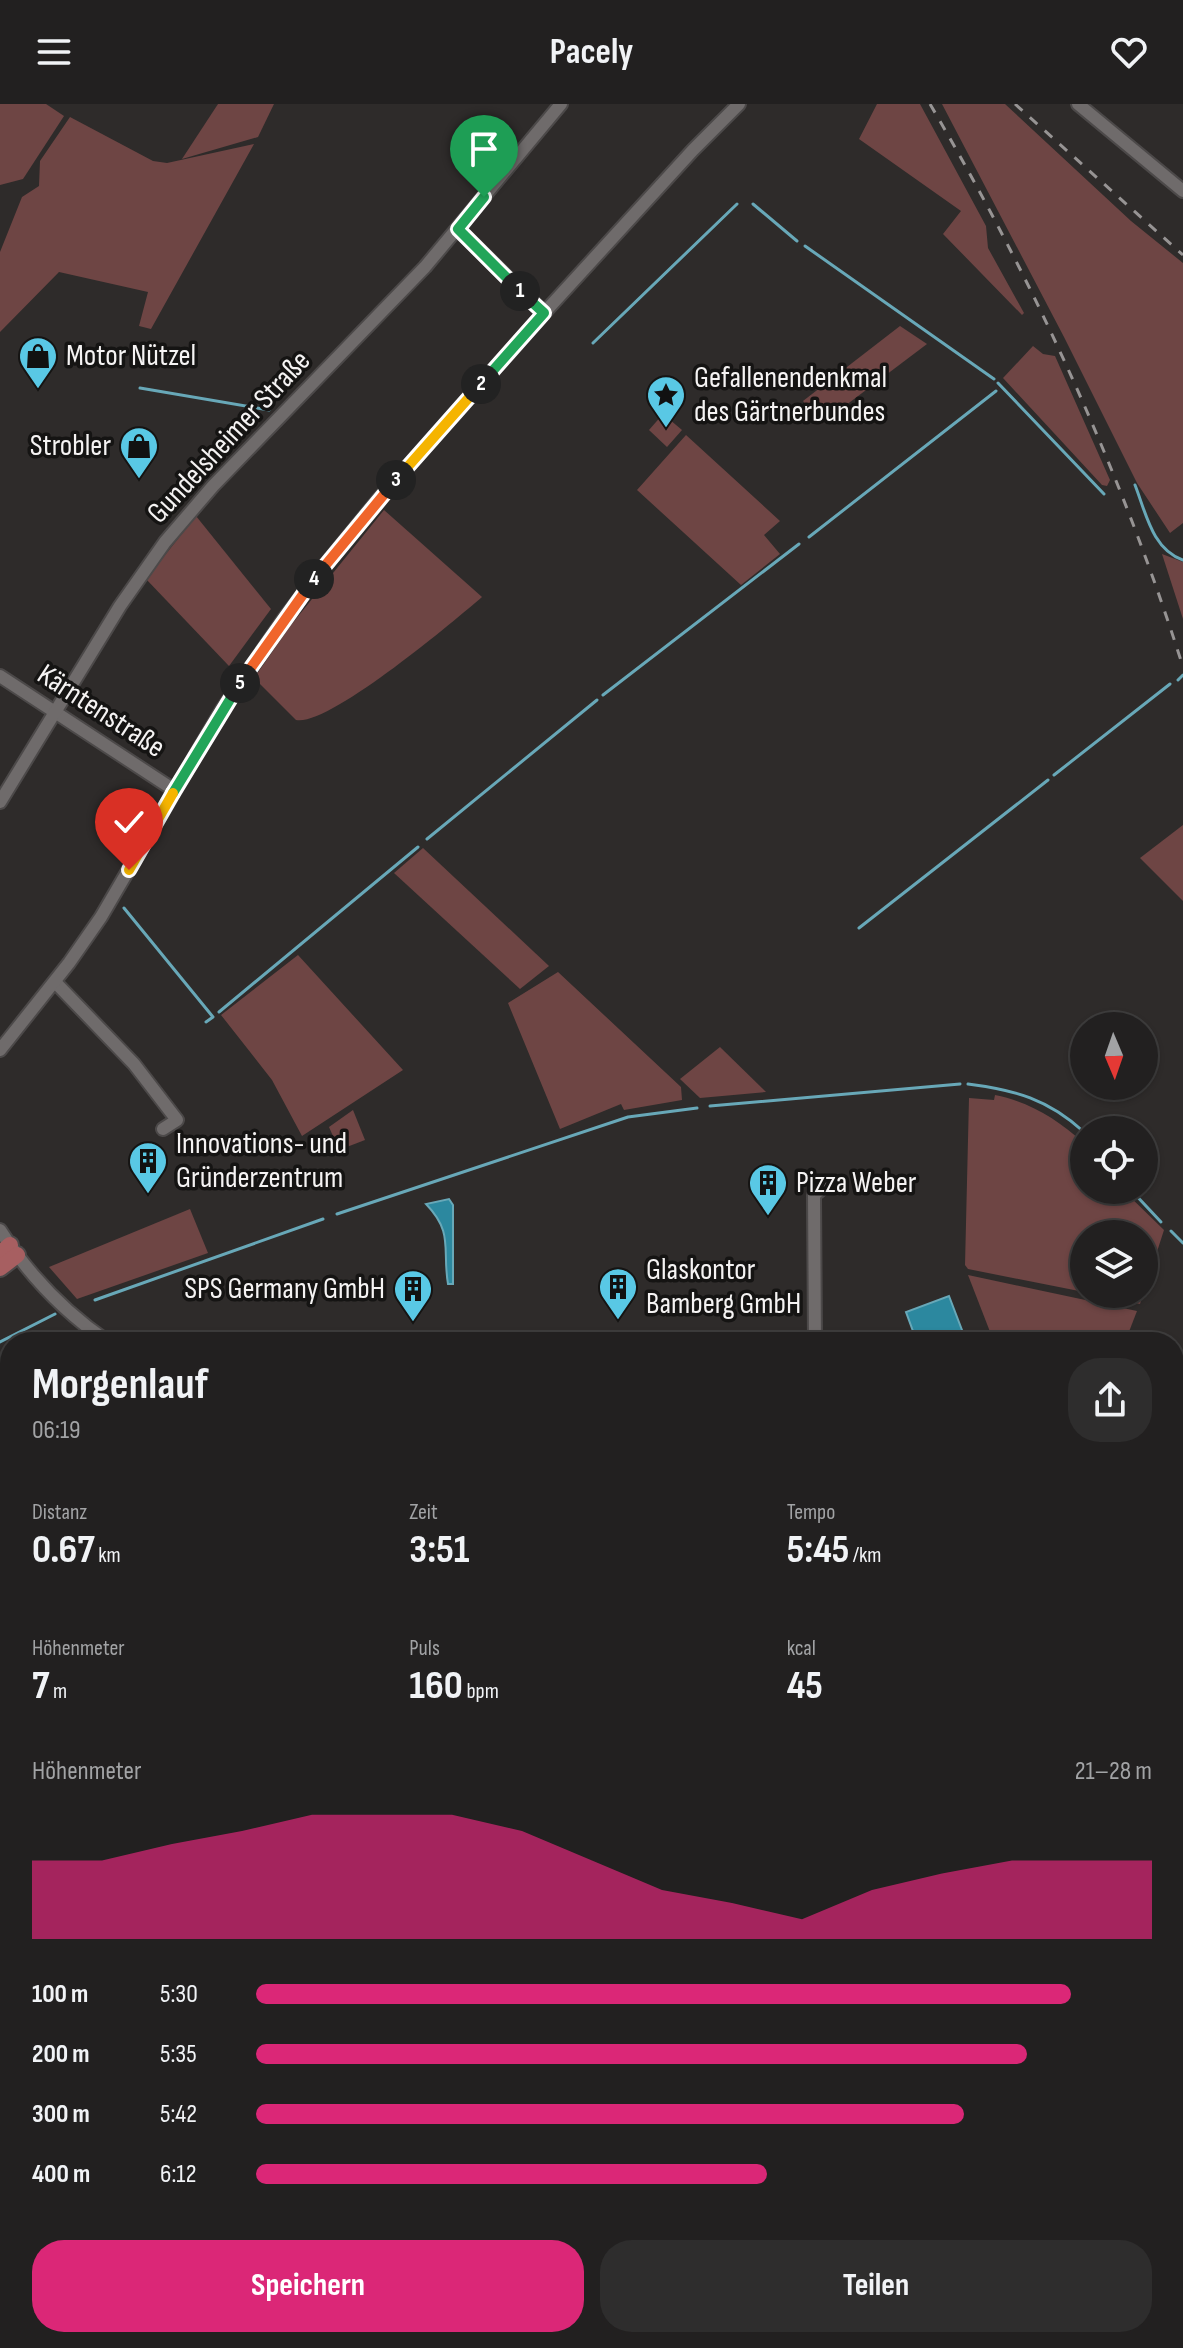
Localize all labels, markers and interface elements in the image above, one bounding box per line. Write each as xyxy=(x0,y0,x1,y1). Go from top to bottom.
icon: menu xyxy=(32,30,76,74)
icon: heart xyxy=(1107,30,1151,74)
text: Pacely xyxy=(550,31,633,74)
pin xyxy=(450,115,518,197)
icon: arrive xyxy=(462,127,506,171)
pin: 1 xyxy=(500,271,540,311)
text: 1 xyxy=(516,277,524,304)
shop icon: Motor Nützel xyxy=(17,335,59,390)
place label: Motor Nützel xyxy=(66,338,196,374)
street label: Gundelsheimer Straße xyxy=(140,343,318,531)
place label: Gefallenendenkmal des Gärtnerbundes xyxy=(694,360,887,430)
pin: 2 xyxy=(461,364,501,404)
text: 2 xyxy=(476,370,486,397)
place icon: Gefallenendenkmal des Gärtnerbundes xyxy=(645,374,687,429)
shop icon: Strobler xyxy=(118,425,160,480)
place label: Strobler xyxy=(30,428,111,464)
pin: 3 xyxy=(376,460,416,500)
text: 3 xyxy=(391,466,401,493)
pin: 4 xyxy=(294,559,334,599)
text: 4 xyxy=(309,565,319,592)
street label: Kärntenstraße xyxy=(31,656,171,766)
pin: 5 xyxy=(220,663,260,703)
text: 5 xyxy=(235,669,245,696)
pin xyxy=(95,788,163,870)
icon: check xyxy=(107,800,151,844)
north arrow xyxy=(1070,1012,1158,1100)
map controls xyxy=(1070,1012,1158,1308)
button: locate xyxy=(1070,1116,1158,1204)
place label: Innovations- und Gründerzentrum xyxy=(176,1126,347,1196)
building icon: Innovations- und Gründerzentrum xyxy=(127,1140,169,1195)
building icon: Pizza Weber xyxy=(747,1162,789,1217)
place label: Pizza Weber xyxy=(796,1165,917,1201)
button: layers xyxy=(1070,1220,1158,1308)
place label: Glaskontor Bamberg GmbH xyxy=(646,1252,801,1322)
building icon: Glaskontor Bamberg GmbH xyxy=(597,1266,639,1321)
building icon: SPS Germany GmbH xyxy=(392,1268,434,1323)
place label: SPS Germany GmbH xyxy=(184,1271,385,1307)
text: Morgenlauf xyxy=(32,1358,208,1411)
button: share xyxy=(1068,1358,1152,1442)
text: 06:19 xyxy=(32,1415,81,1446)
text: Distanz xyxy=(32,1499,87,1526)
text: Zeit xyxy=(409,1499,438,1526)
text: Tempo xyxy=(787,1499,835,1526)
text: 0.67 xyxy=(32,1526,95,1574)
text: 3:51 xyxy=(409,1526,469,1574)
text: 5:45 xyxy=(787,1526,849,1574)
text: km xyxy=(95,1542,121,1569)
text: /km xyxy=(849,1542,881,1569)
text: Höhenmeter xyxy=(32,1635,125,1662)
text: Puls xyxy=(409,1635,440,1662)
text: kcal xyxy=(787,1635,816,1662)
text: 7 xyxy=(32,1662,49,1710)
text: 160 xyxy=(409,1662,463,1710)
text: 45 xyxy=(787,1662,823,1710)
text: m xyxy=(49,1678,67,1705)
text: bpm xyxy=(463,1678,499,1705)
text: Höhenmeter xyxy=(32,1756,141,1787)
text: 21–28 m xyxy=(1075,1756,1152,1787)
text: 100 m xyxy=(32,1979,88,2010)
text: 5:30 xyxy=(160,1979,198,2010)
text: 200 m xyxy=(32,2039,89,2070)
text: 5:35 xyxy=(160,2039,197,2070)
text: 300 m xyxy=(32,2099,90,2130)
text: 5:42 xyxy=(160,2099,197,2130)
text: 400 m xyxy=(32,2159,90,2190)
text: 6:12 xyxy=(160,2159,196,2190)
button: Speichern xyxy=(32,2240,584,2332)
button: Teilen xyxy=(600,2240,1152,2332)

